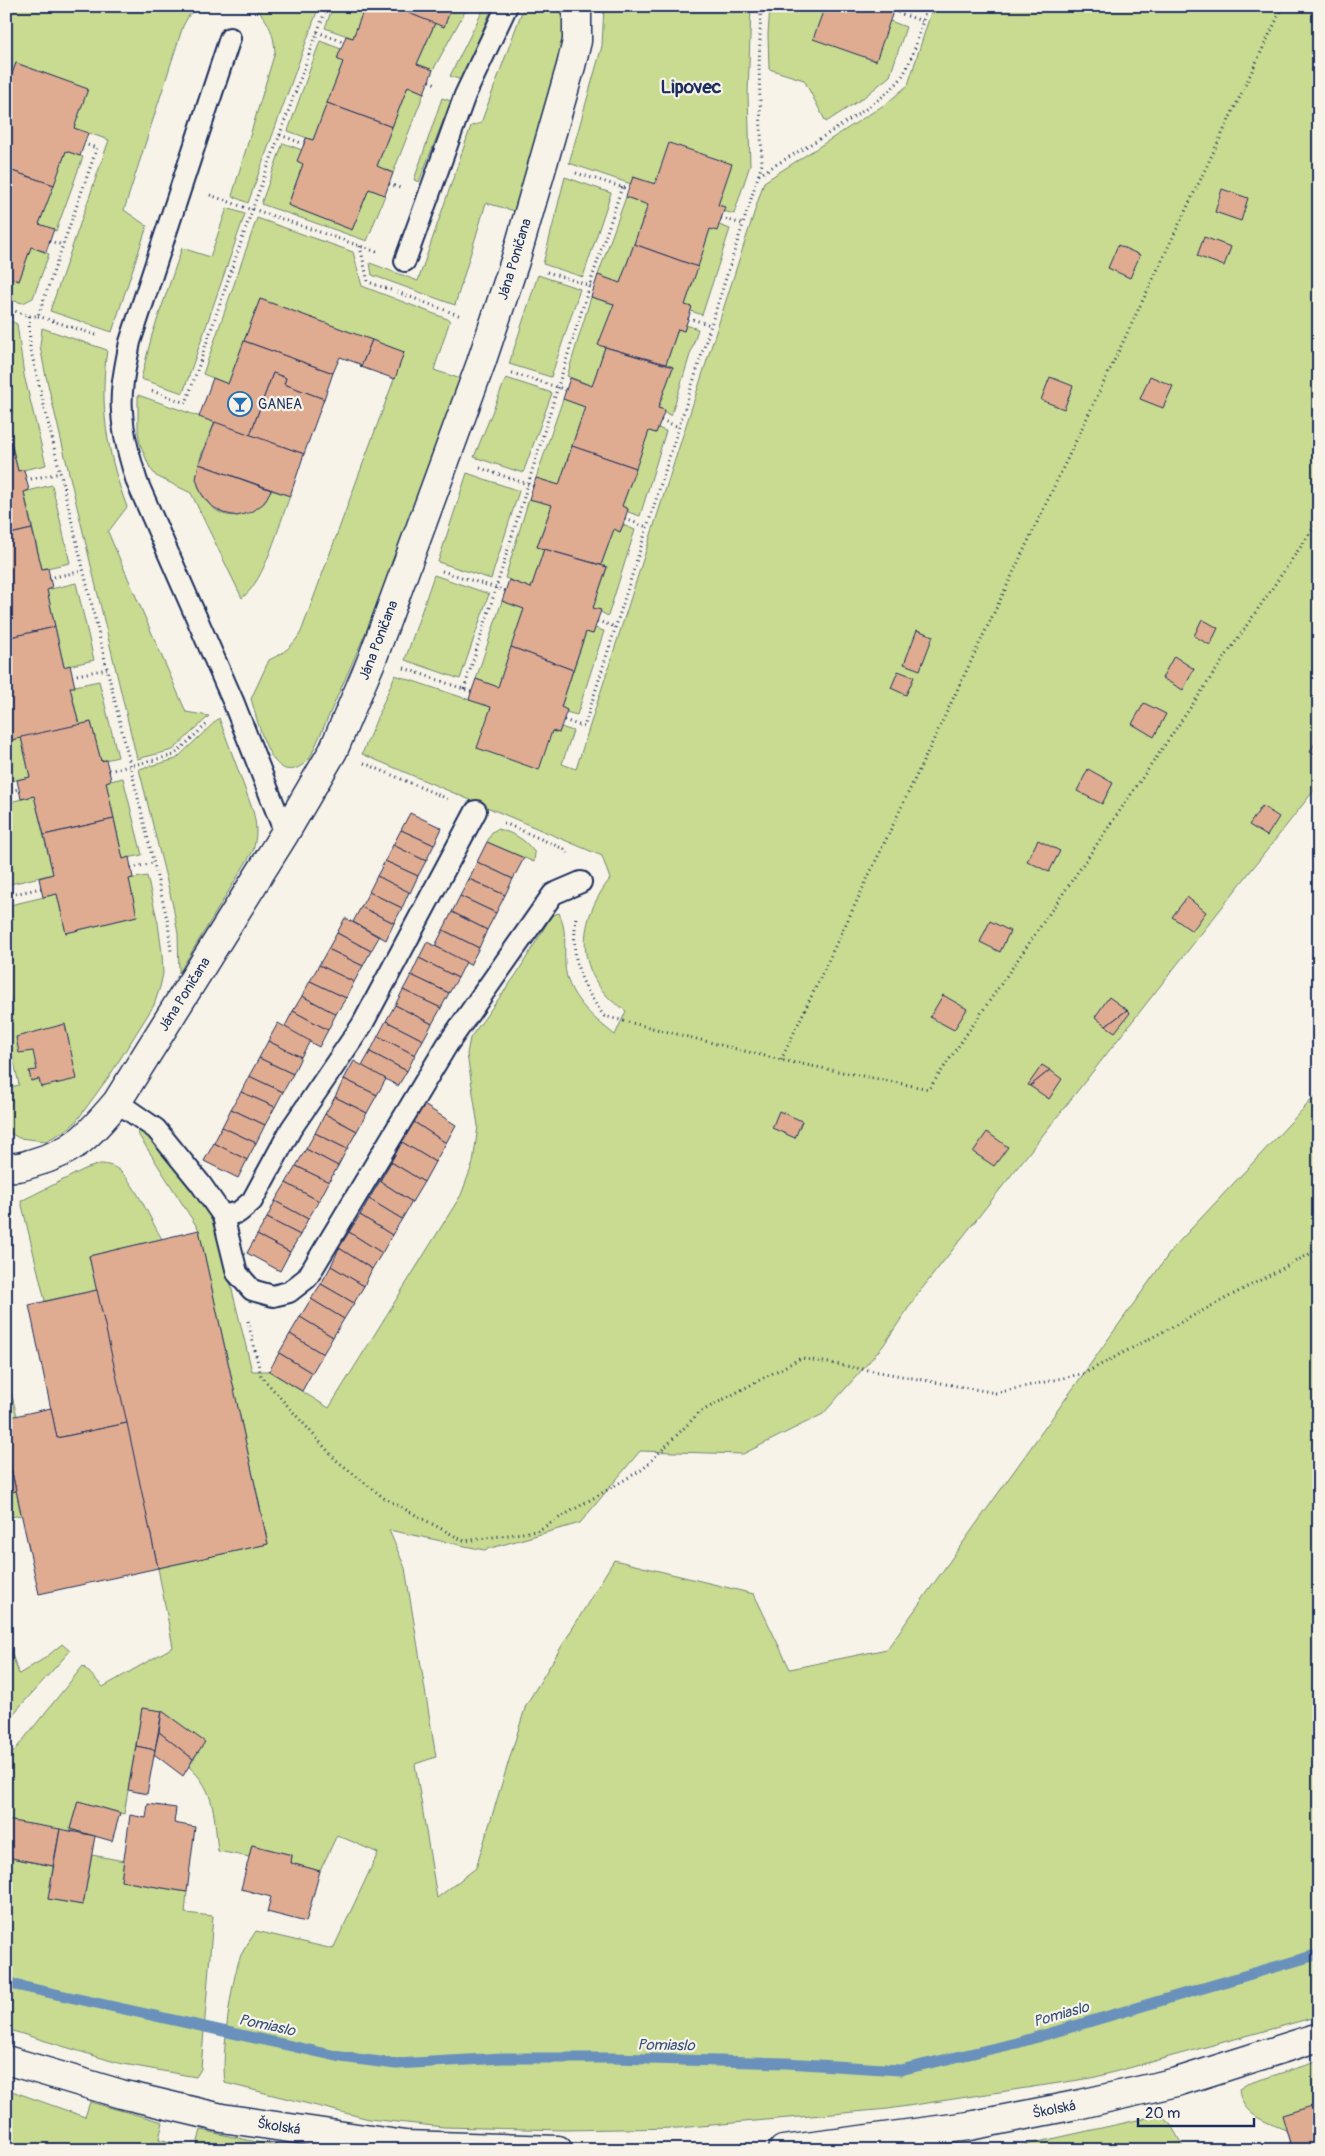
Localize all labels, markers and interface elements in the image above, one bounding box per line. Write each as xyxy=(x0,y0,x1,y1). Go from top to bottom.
district label: Lipovec xyxy=(661,75,722,99)
street label: Jána Poničana xyxy=(494,216,535,302)
bar icon: GANEA xyxy=(227,391,253,417)
place label: GANEA xyxy=(258,396,302,413)
street label: Jána Poničana xyxy=(355,598,401,682)
street label: Jána Poničana xyxy=(155,954,214,1034)
water label: Pomiaslo xyxy=(1031,1997,1092,2031)
water label: Pomiaslo xyxy=(237,2010,298,2041)
water label: Pomiaslo xyxy=(637,2036,696,2056)
street label: Školská xyxy=(1031,2096,1077,2122)
scale bar xyxy=(1138,2096,1254,2128)
text: 20 m xyxy=(1145,2104,1180,2123)
street label: Školská xyxy=(256,2114,302,2138)

